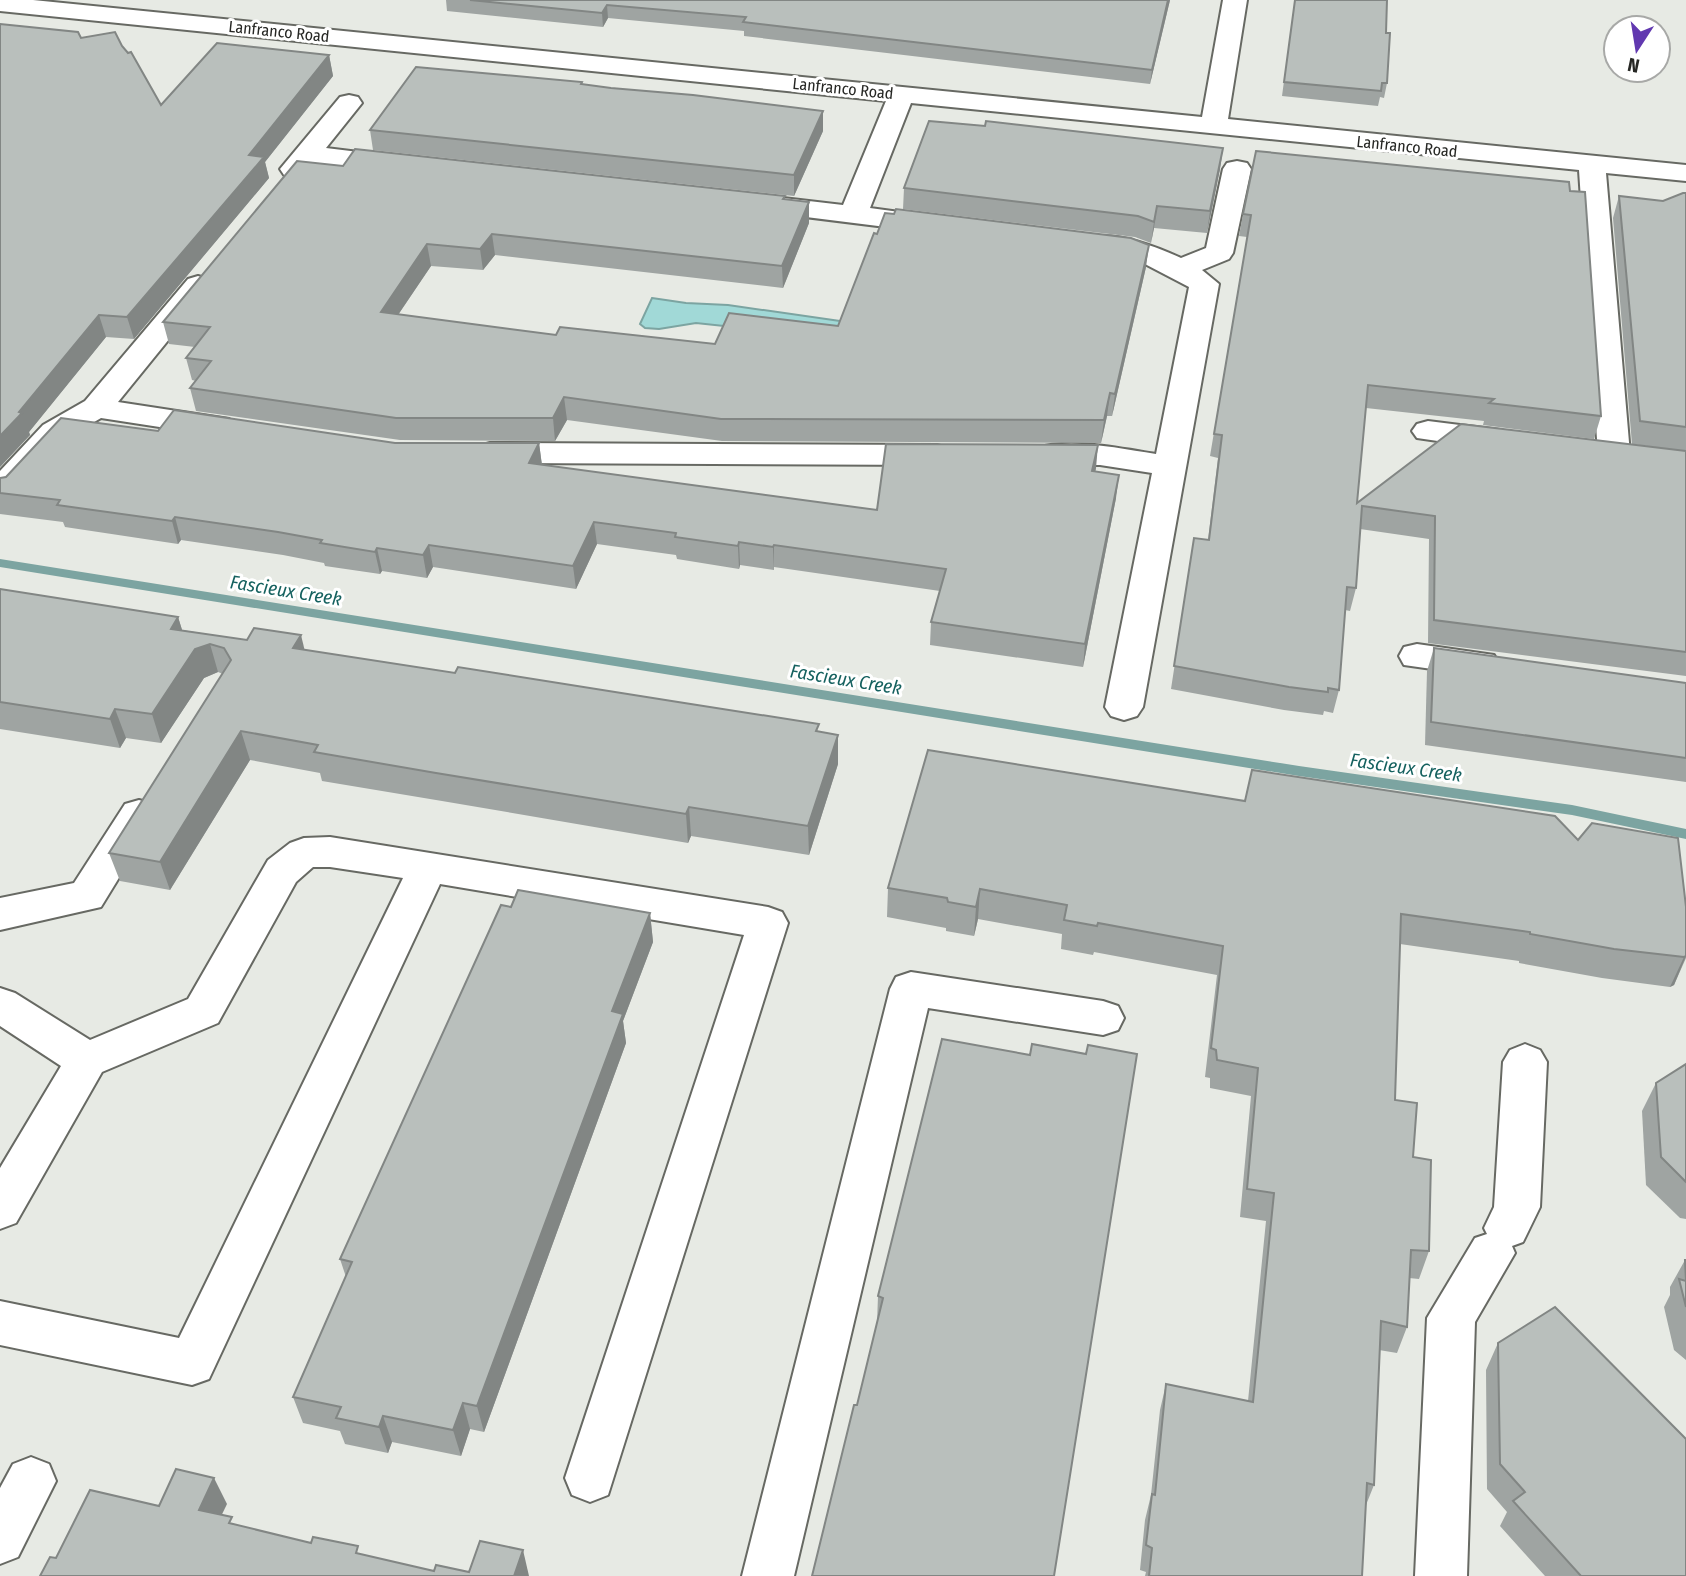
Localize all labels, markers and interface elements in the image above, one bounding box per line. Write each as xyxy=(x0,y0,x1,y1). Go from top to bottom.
north arrow xyxy=(1602,14,1672,84)
street label: Lanfranco Road xyxy=(228,17,330,46)
text: N xyxy=(1626,53,1642,78)
street label: Lanfranco Road xyxy=(792,74,894,103)
street label: Lanfranco Road xyxy=(1356,132,1458,161)
water label: Fascieux Creek xyxy=(228,570,343,611)
water label: Fascieux Creek xyxy=(788,659,903,700)
water label: Fascieux Creek xyxy=(1349,748,1463,787)

